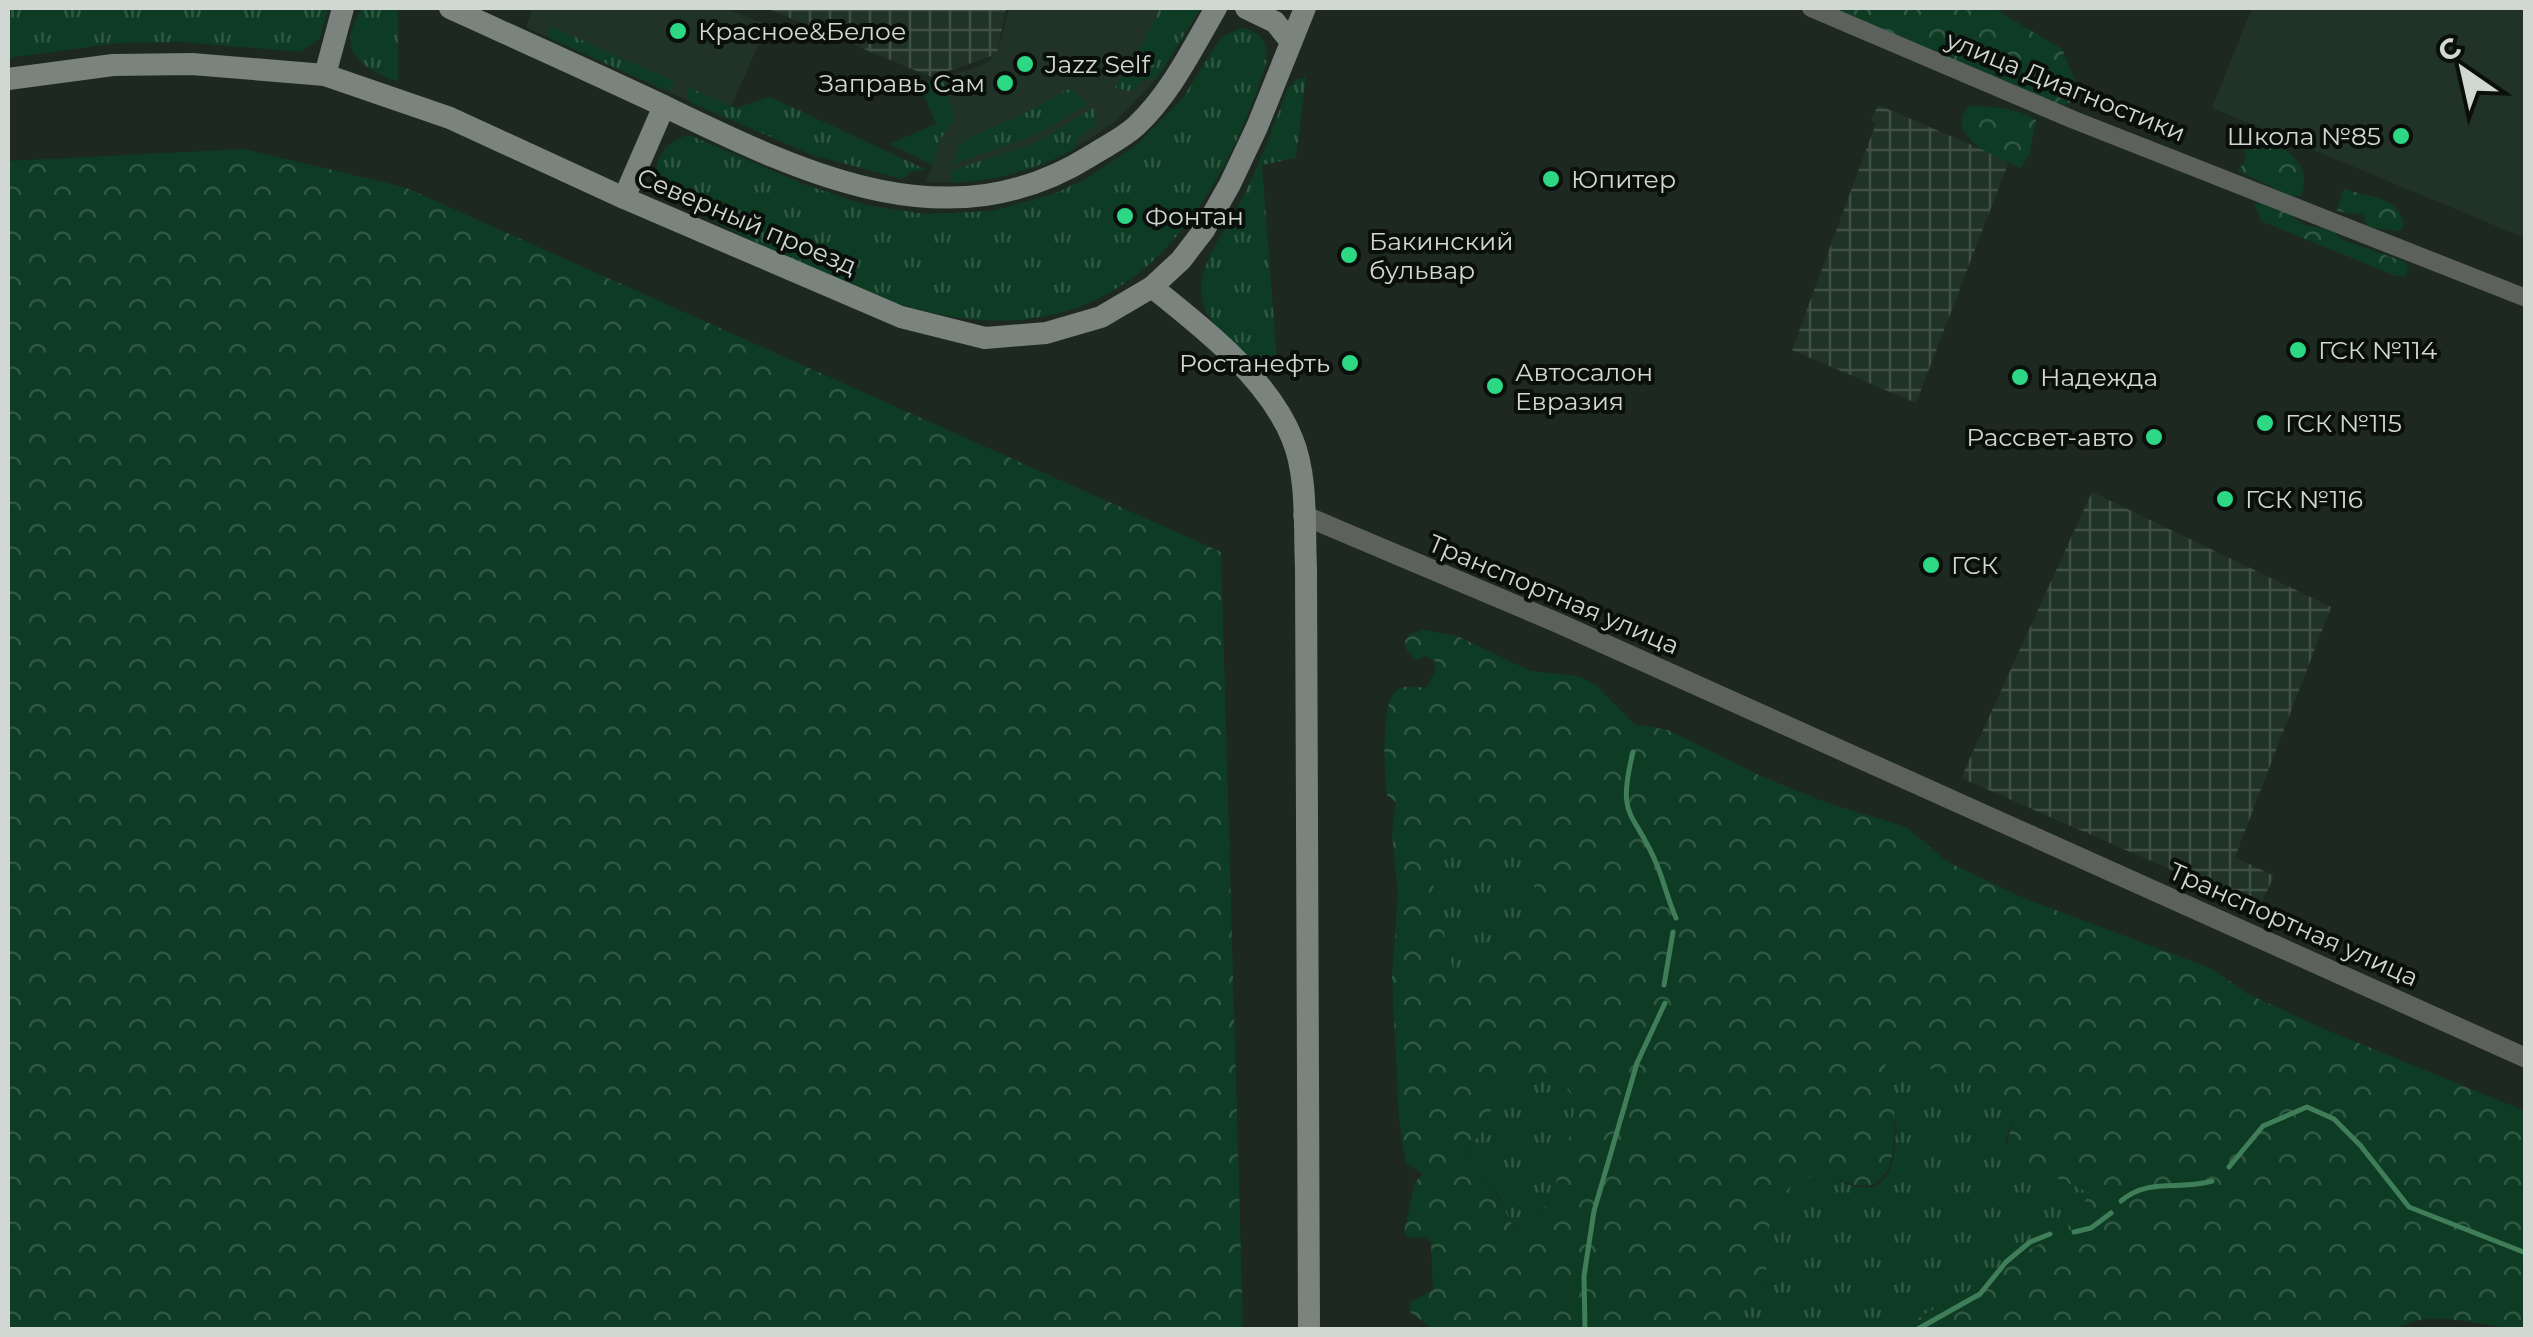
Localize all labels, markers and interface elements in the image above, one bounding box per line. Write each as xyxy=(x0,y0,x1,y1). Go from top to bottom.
place label: Красное&Белое xyxy=(698,16,906,46)
marker: Красное&Белое xyxy=(667,20,689,42)
north arrow xyxy=(2413,20,2513,120)
street label: улица Диагностики xyxy=(1941,24,2190,148)
text: С xyxy=(2431,29,2467,69)
place label: Jazz Self xyxy=(1044,49,1152,79)
marker: Jazz Self xyxy=(1014,53,1036,75)
place label: Заправь Сам xyxy=(819,68,985,98)
marker: Заправь Сам xyxy=(994,72,1016,94)
place label: Школа №85 xyxy=(2227,121,2381,151)
marker: Школа №85 xyxy=(2390,125,2412,147)
street label: Северный проезд xyxy=(633,161,861,281)
place label: Юпитер xyxy=(1571,164,1676,194)
marker: Юпитер xyxy=(1540,168,1562,190)
place label: Фонтан xyxy=(1145,201,1244,231)
marker: Фонтан xyxy=(1114,205,1136,227)
place label: Бакинский бульвар xyxy=(1369,226,1513,285)
marker: Бакинский бульвар xyxy=(1338,244,1360,266)
place label: ГСК №114 xyxy=(2318,335,2438,365)
marker: ГСК №114 xyxy=(2287,339,2309,361)
place label: Ростанефть xyxy=(1179,348,1330,378)
marker: Ростанефть xyxy=(1339,352,1361,374)
place label: Автосалон Евразия xyxy=(1515,357,1653,416)
place label: Надежда xyxy=(2040,362,2158,392)
marker: Надежда xyxy=(2009,366,2031,388)
marker: Автосалон Евразия xyxy=(1484,375,1506,397)
place label: ГСК №115 xyxy=(2285,408,2402,438)
marker: ГСК №115 xyxy=(2254,412,2276,434)
place label: Рассвет-авто xyxy=(1966,422,2134,452)
marker: Рассвет-авто xyxy=(2143,426,2165,448)
place label: ГСК №116 xyxy=(2245,484,2363,514)
marker: ГСК №116 xyxy=(2214,488,2236,510)
street label: Транспортная улица xyxy=(1424,528,1684,660)
place label: ГСК xyxy=(1951,550,1999,580)
marker: ГСК xyxy=(1920,554,1942,576)
street label: Транспортная улица xyxy=(2165,856,2423,992)

